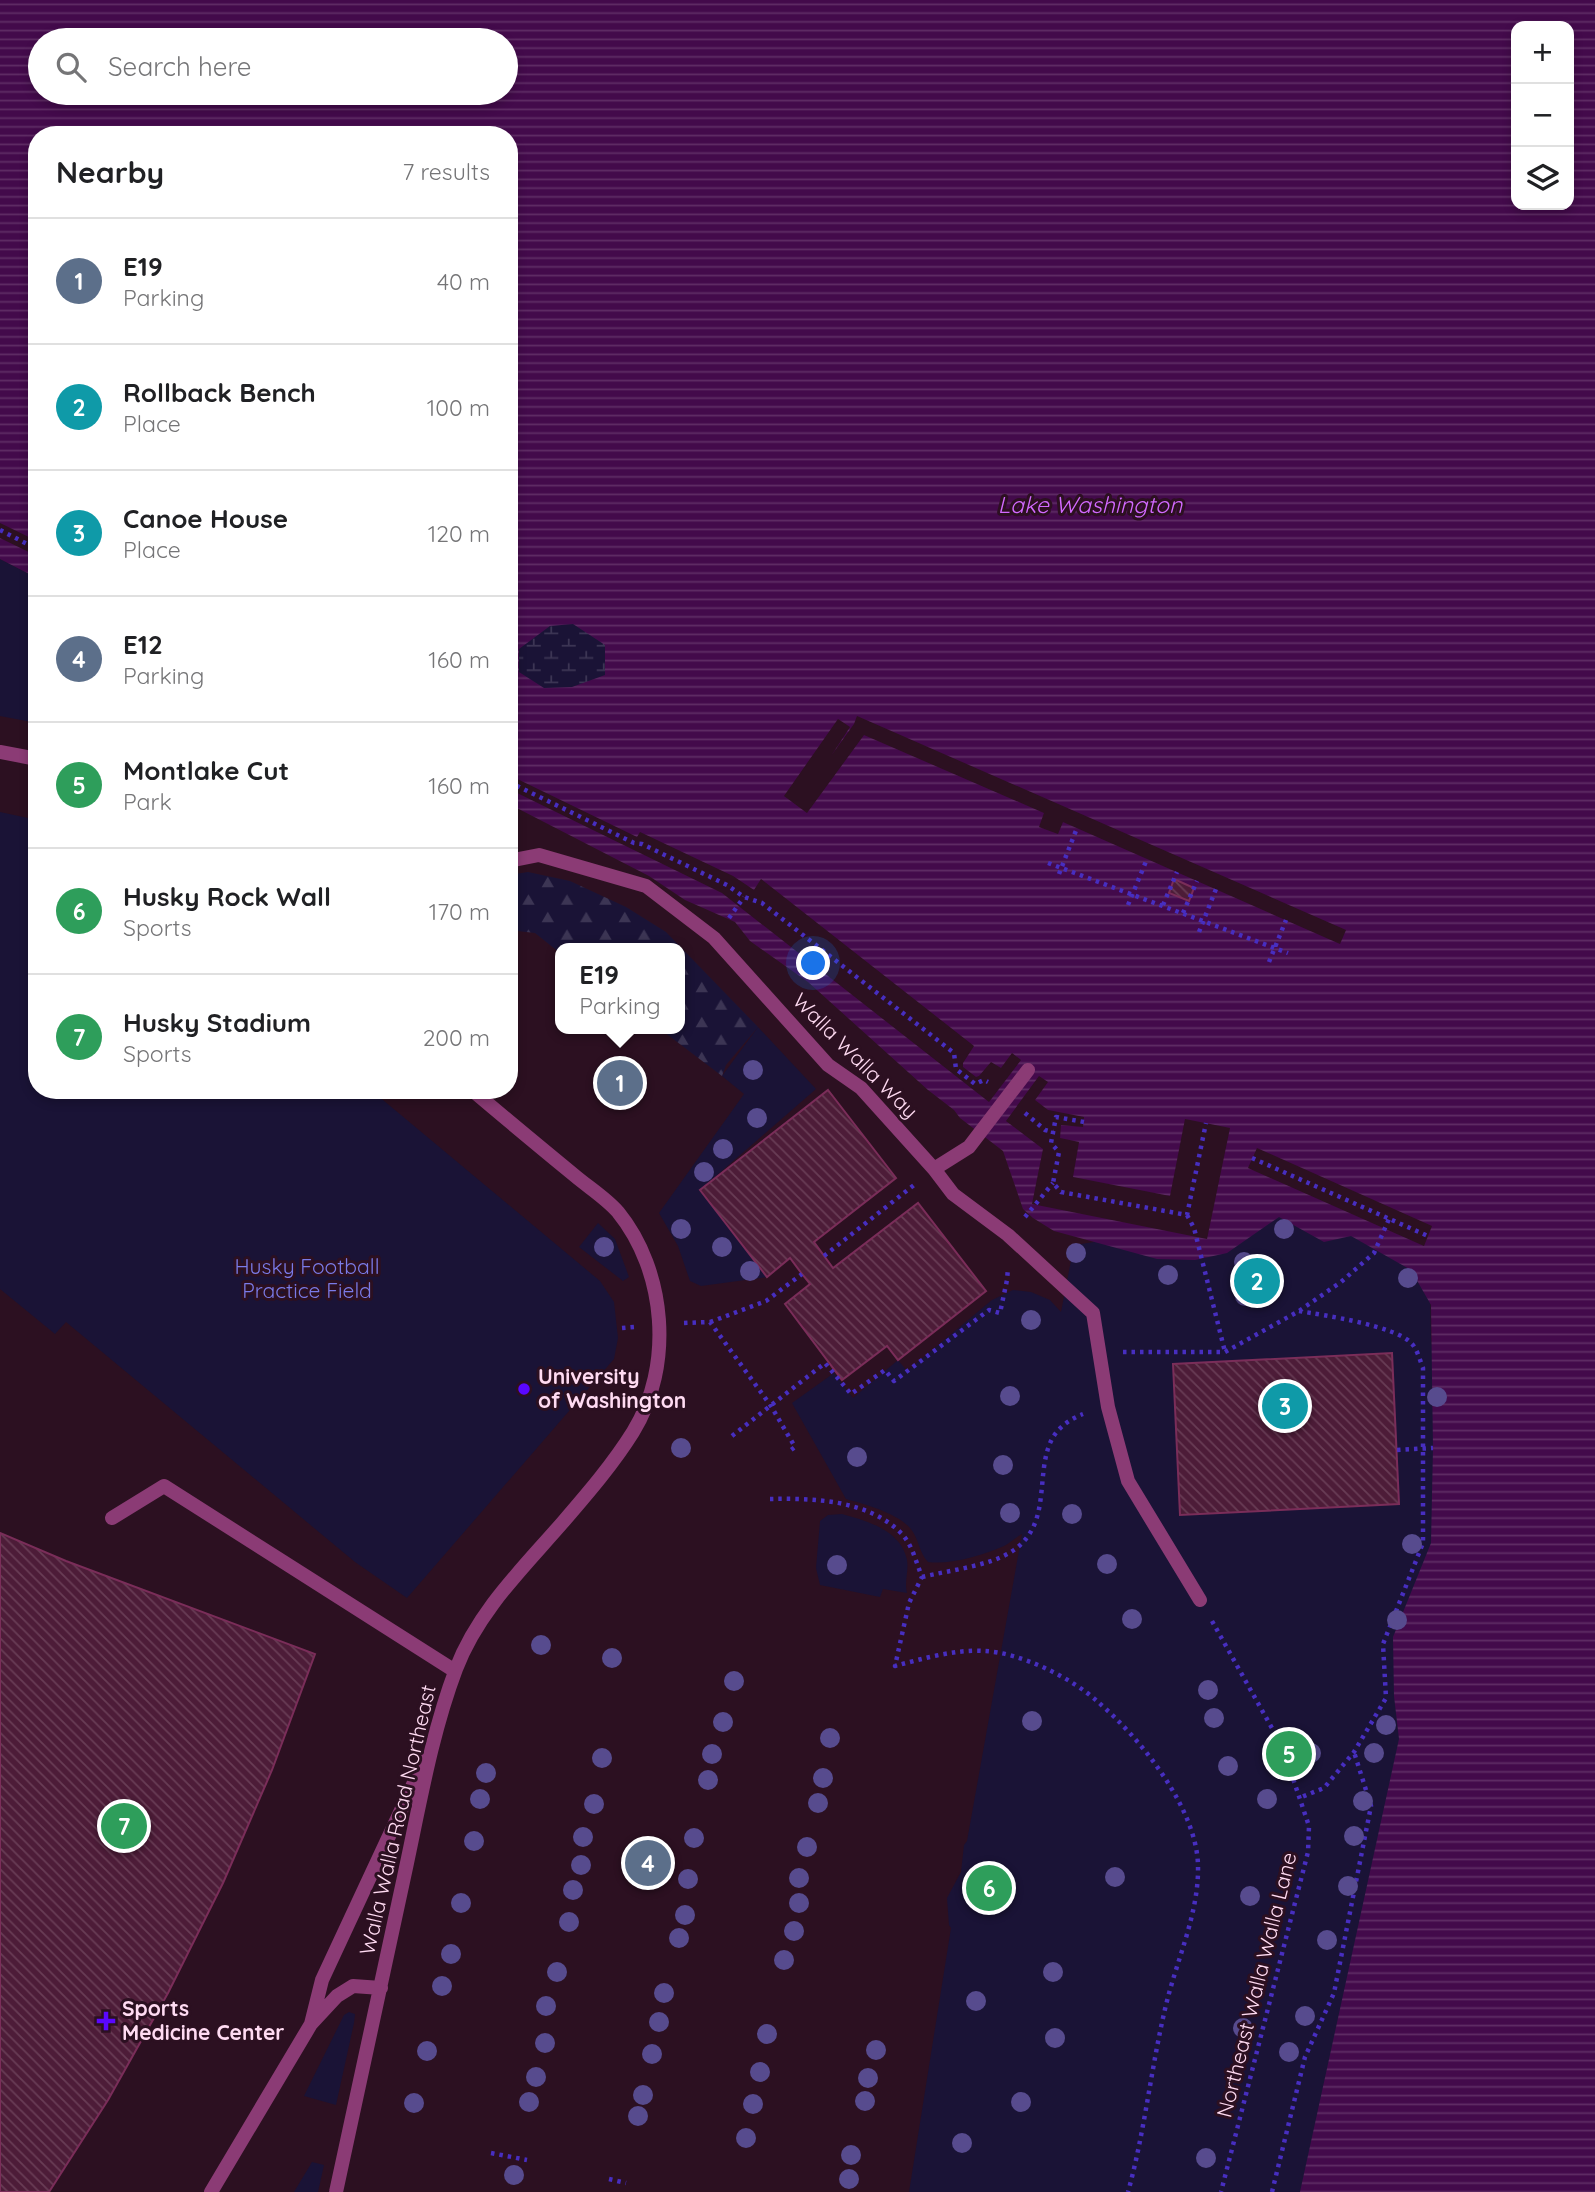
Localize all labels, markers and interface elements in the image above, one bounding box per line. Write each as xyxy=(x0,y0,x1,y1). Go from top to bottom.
map controls xyxy=(1511,21,1574,210)
button: + xyxy=(1511,21,1574,84)
search box xyxy=(28,28,518,105)
icon: search xyxy=(52,48,90,86)
text: Search here xyxy=(108,50,252,83)
button: − xyxy=(1511,84,1574,147)
button: layers xyxy=(1511,147,1574,210)
text: Nearby xyxy=(56,153,164,191)
text: 7 results xyxy=(402,157,490,186)
text: E19 xyxy=(123,250,163,283)
text: 1 xyxy=(75,267,83,296)
text: 40 m xyxy=(437,267,490,296)
text: Parking xyxy=(123,283,204,312)
text: Rollback Bench xyxy=(123,376,316,409)
text: 2 xyxy=(72,393,86,422)
text: 100 m xyxy=(427,393,490,422)
text: Place xyxy=(123,409,181,438)
water label: Lake Washington xyxy=(998,490,1183,519)
text: Canoe House xyxy=(123,502,288,535)
text: 3 xyxy=(73,519,85,548)
text: 120 m xyxy=(428,519,490,548)
text: Place xyxy=(123,535,181,564)
text: E12 xyxy=(123,628,163,661)
text: 4 xyxy=(72,645,86,674)
text: 160 m xyxy=(428,645,490,674)
text: Parking xyxy=(123,661,204,690)
text: Montlake Cut xyxy=(123,754,289,787)
text: 5 xyxy=(72,771,86,800)
text: 160 m xyxy=(428,771,490,800)
text: Park xyxy=(123,787,172,816)
text: Husky Rock Wall xyxy=(123,880,331,913)
text: 6 xyxy=(73,897,85,926)
text: 170 m xyxy=(429,897,490,926)
text: Sports xyxy=(123,913,192,942)
popup xyxy=(555,943,685,1034)
your location xyxy=(796,946,830,980)
text: E19 xyxy=(579,958,619,991)
street label: Walla Walla Way xyxy=(788,987,924,1123)
text: Parking xyxy=(579,991,661,1020)
text: Husky Stadium xyxy=(123,1006,311,1039)
text: 7 xyxy=(73,1023,85,1052)
text: 200 m xyxy=(423,1023,490,1052)
text: Sports xyxy=(123,1039,192,1068)
pin: 1 xyxy=(597,1057,643,1109)
park label: Husky Football Practice Field xyxy=(235,1253,379,1303)
pin: 2 xyxy=(1234,1255,1280,1307)
place label: University of Washington xyxy=(538,1363,686,1413)
pin: 3 xyxy=(1262,1380,1308,1432)
marker: University of Washington xyxy=(516,1381,532,1397)
street label: Walla Walla Road Northeast xyxy=(353,1682,441,1957)
pin: 5 xyxy=(1266,1728,1312,1780)
pin: 7 xyxy=(101,1800,147,1852)
pin: 4 xyxy=(625,1837,671,1889)
street label: Northeast Walla Walla Lane xyxy=(1210,1850,1302,2120)
pin: 6 xyxy=(966,1862,1012,1914)
place label: Sports Medicine Center xyxy=(122,1995,284,2045)
marker: Sports Medicine Center xyxy=(96,2011,116,2031)

